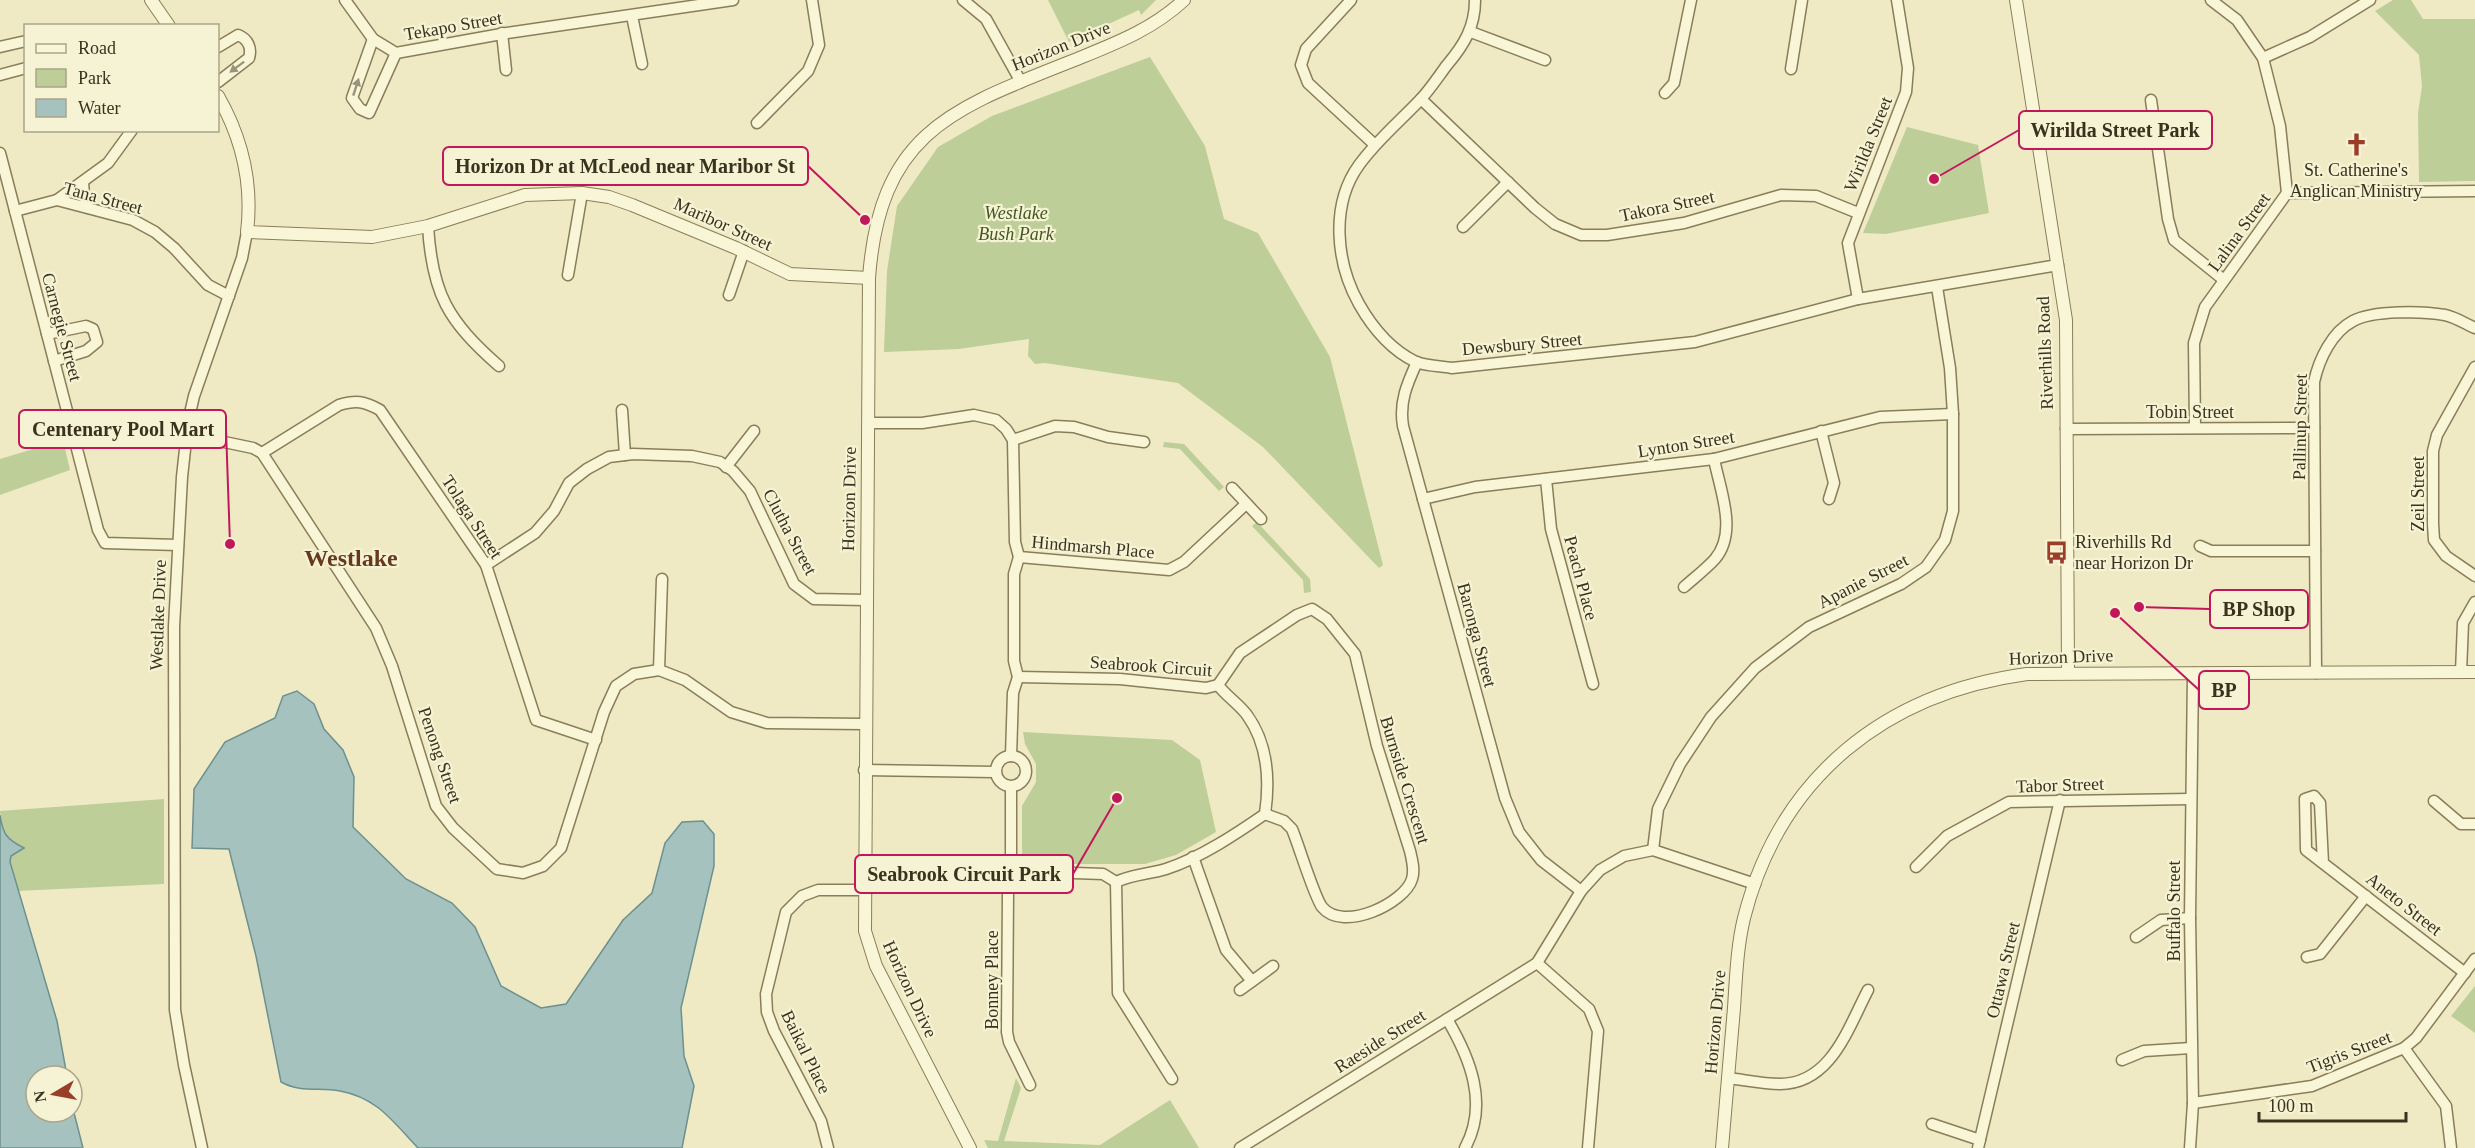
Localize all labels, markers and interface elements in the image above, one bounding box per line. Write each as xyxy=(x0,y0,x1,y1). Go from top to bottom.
street label: Tekapo Street xyxy=(402,8,504,44)
street label: Horizon Drive xyxy=(1009,17,1113,75)
legend xyxy=(24,24,219,132)
text: Road xyxy=(78,38,116,58)
one-way arrow xyxy=(230,60,245,72)
text: Park xyxy=(78,68,111,88)
one-way arrow xyxy=(351,78,361,96)
street label: Wirilda Street xyxy=(1840,94,1896,194)
text: Water xyxy=(78,98,121,118)
callout: Wirilda Street Park xyxy=(2019,111,2212,149)
text: Wirilda Street Park xyxy=(2030,119,2200,141)
church icon: St. Catherine's Anglican Ministry xyxy=(2343,131,2369,157)
callout: Horizon Dr at McLeod near Maribor St xyxy=(443,147,808,185)
text: Horizon Dr at McLeod near Maribor St xyxy=(455,155,795,177)
place label: St. Catherine's Anglican Ministry xyxy=(2290,160,2422,201)
street label: Tana Street xyxy=(61,178,145,218)
street label: Takora Street xyxy=(1618,186,1716,226)
street label: Lalina Street xyxy=(2204,189,2274,275)
street label: Maribor Street xyxy=(671,193,775,255)
park label: Westlake Bush Park xyxy=(978,203,1055,244)
street label: Carnegie Street xyxy=(38,271,86,383)
street label: Riverhills Road xyxy=(2033,296,2057,410)
street label: Dewsbury Street xyxy=(1461,329,1583,359)
street label: Pallinup Street xyxy=(2289,374,2311,480)
street label: Tobin Street xyxy=(2146,402,2234,422)
callout: Centenary Pool Mart xyxy=(19,410,226,448)
text: Centenary Pool Mart xyxy=(32,418,214,441)
street label: Lynton Street xyxy=(1636,426,1736,462)
street label: Horizon Drive xyxy=(838,447,860,551)
street label: Zeil Street xyxy=(2408,456,2428,532)
street label: Tolaga Street xyxy=(438,472,506,562)
street label: Clutha Street xyxy=(759,486,821,578)
street label: Hindmarsh Place xyxy=(1031,532,1155,562)
place label: Riverhills Rd near Horizon Dr xyxy=(2075,532,2193,573)
street label: Peach Place xyxy=(1560,534,1602,622)
bus stop icon: Riverhills Rd near Horizon Dr xyxy=(2044,539,2070,565)
district label: Westlake xyxy=(304,545,398,571)
street label: Apanie Street xyxy=(1815,550,1911,612)
street label: Westlake Drive xyxy=(146,559,170,671)
street label: Baronga Street xyxy=(1453,581,1501,689)
callout: BP Shop xyxy=(2210,590,2308,628)
text: BP Shop xyxy=(2223,598,2295,621)
street label: Horizon Drive xyxy=(2008,645,2114,669)
street label: Seabrook Circuit xyxy=(1089,652,1213,680)
callout: BP xyxy=(2199,671,2249,709)
text: BP xyxy=(2211,679,2237,701)
street label: Penong Street xyxy=(414,704,466,806)
street label: Burnside Crescent xyxy=(1376,714,1434,846)
street label: Tabor Street xyxy=(2016,773,2104,797)
callout: Seabrook Circuit Park xyxy=(855,855,1073,893)
street label: Buffalo Street xyxy=(2164,860,2184,962)
text: Seabrook Circuit Park xyxy=(867,863,1062,885)
street label: Aneto Street xyxy=(2362,868,2446,940)
street label: Ottawa Street xyxy=(1982,920,2024,1020)
street label: Bonney Place xyxy=(982,930,1002,1030)
street label: Horizon Drive xyxy=(879,937,941,1041)
street label: Horizon Drive xyxy=(1700,969,1730,1075)
street label: Raeside Street xyxy=(1331,1005,1429,1077)
street label: Baikal Place xyxy=(777,1007,835,1097)
street label: Tigris Street xyxy=(2304,1027,2394,1077)
north arrow xyxy=(24,1064,84,1124)
scale bar xyxy=(2259,1085,2406,1123)
text: N xyxy=(30,1089,49,1104)
text: 100 m xyxy=(2268,1096,2314,1116)

